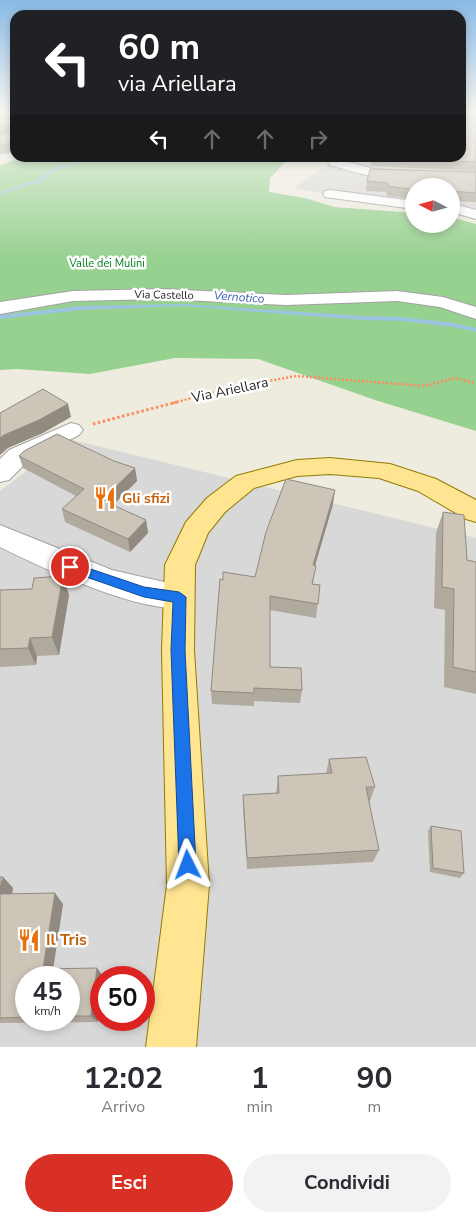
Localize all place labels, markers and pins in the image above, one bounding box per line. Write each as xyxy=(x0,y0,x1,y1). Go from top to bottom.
restaurant icon: Gli sfizi xyxy=(92,485,118,511)
place label: Gli sfizi xyxy=(122,489,170,508)
pin xyxy=(49,546,91,588)
restaurant icon: Il Tris xyxy=(16,927,42,953)
place label: Il Tris xyxy=(46,929,87,951)

